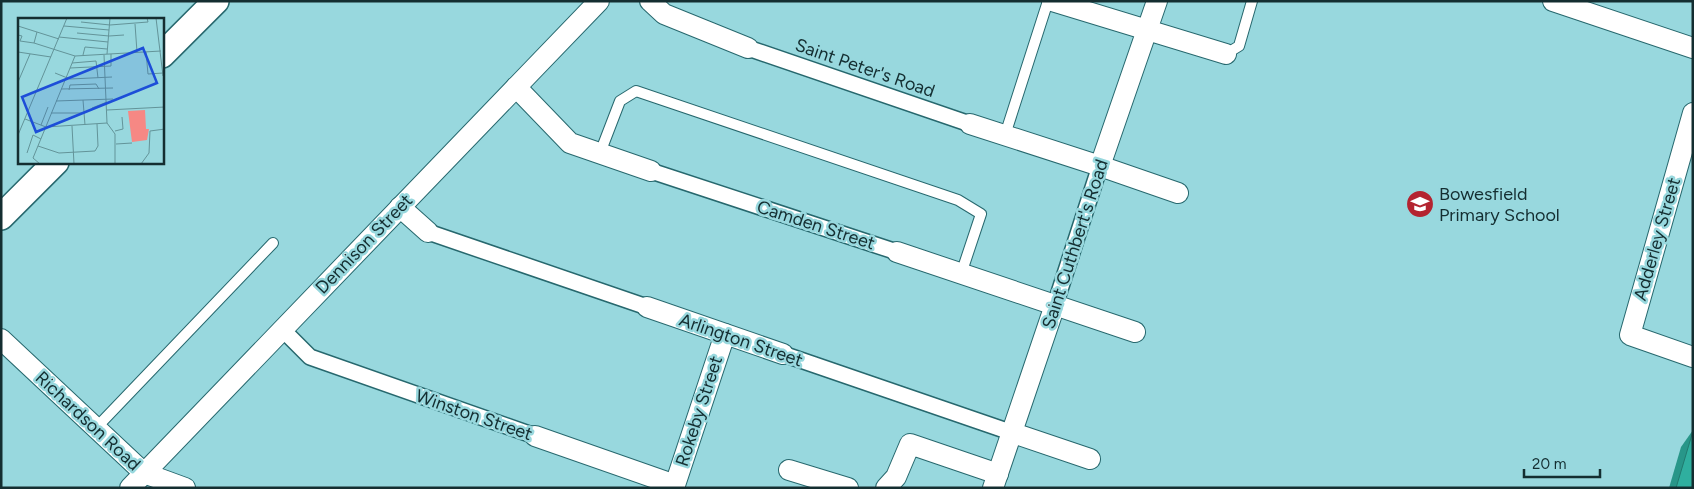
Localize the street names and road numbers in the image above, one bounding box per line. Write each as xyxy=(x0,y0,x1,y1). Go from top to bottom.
street label: Saint Peter's Road xyxy=(792,34,938,102)
street label: Saint Cuthbert's Road xyxy=(1037,157,1113,331)
street label: Adderley Street xyxy=(1629,175,1685,303)
street label: Dennison Street xyxy=(311,189,417,298)
street label: Camden Street xyxy=(754,196,878,254)
street label: Arlington Street xyxy=(676,309,806,371)
street label: Rokeby Street xyxy=(671,353,727,469)
street label: Richardson Road xyxy=(31,367,145,475)
street label: Winston Street xyxy=(413,385,535,445)

